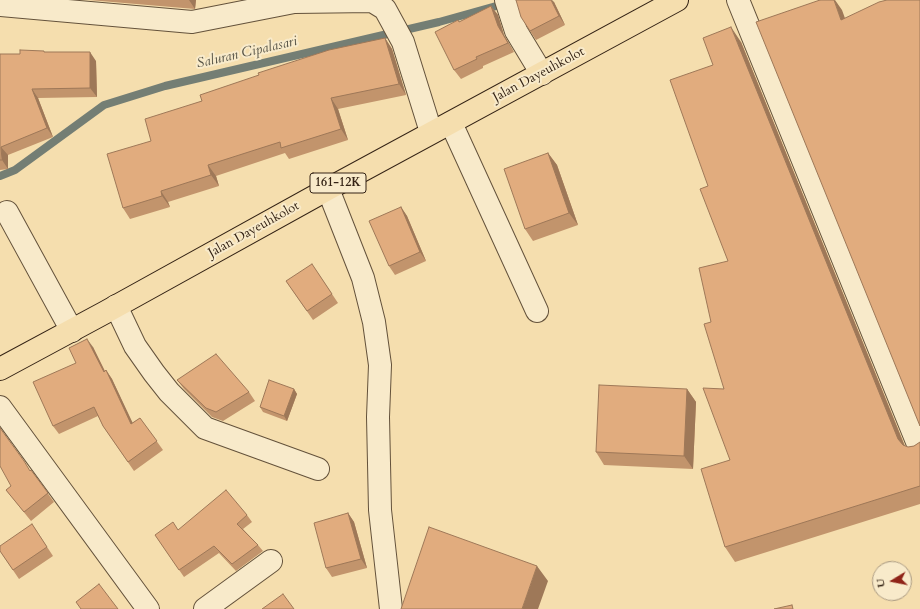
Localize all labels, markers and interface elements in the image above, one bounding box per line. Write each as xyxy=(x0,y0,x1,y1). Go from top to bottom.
water label: Saluran Cipalasari xyxy=(195,33,299,73)
street label: Jalan Dayeuhkolot xyxy=(491,44,587,106)
road number: 161-12K xyxy=(310,173,366,193)
street label: Jalan Dayeuhkolot xyxy=(206,199,302,261)
north arrow xyxy=(872,561,912,601)
text: U xyxy=(873,577,889,589)

